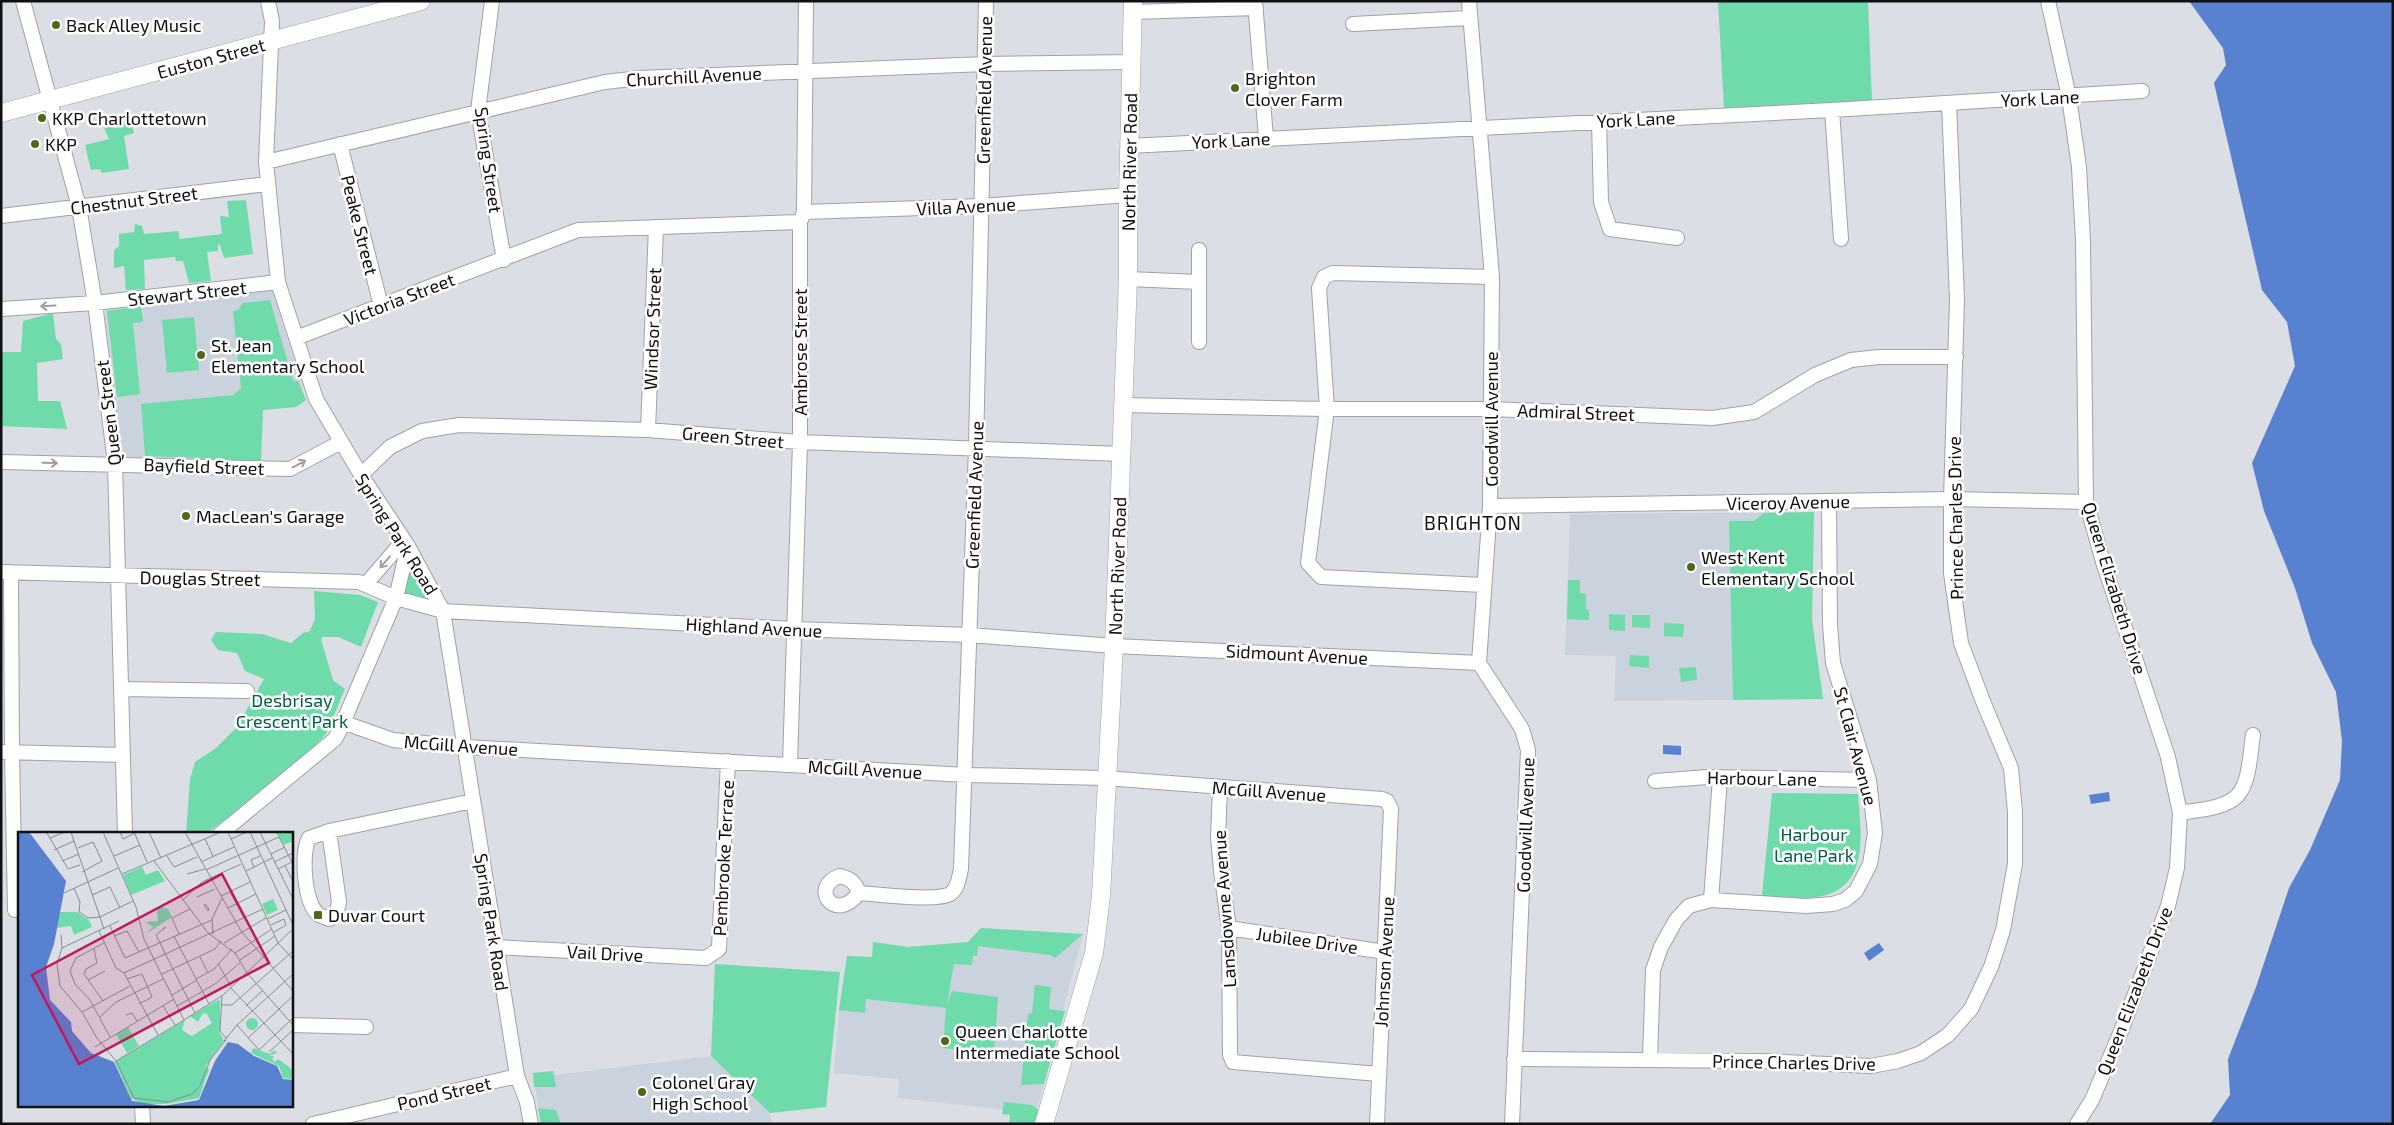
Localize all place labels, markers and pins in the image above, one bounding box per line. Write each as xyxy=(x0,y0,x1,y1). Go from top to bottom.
place label: Back Alley Music xyxy=(66,14,202,36)
marker: Back Alley Music xyxy=(50,19,62,31)
place label: Brighton Clover Farm xyxy=(1245,67,1343,110)
marker: Brighton Clover Farm xyxy=(1229,82,1241,94)
place label: KKP Charlottetown xyxy=(52,107,207,129)
marker: KKP Charlottetown xyxy=(36,112,48,124)
place label: KKP xyxy=(45,133,77,155)
marker: KKP xyxy=(29,138,41,150)
place label: St. Jean Elementary School xyxy=(211,334,365,377)
marker: St. Jean Elementary School xyxy=(195,349,207,361)
place label: MacLean's Garage xyxy=(196,505,344,527)
marker: MacLean's Garage xyxy=(180,510,192,522)
place label: West Kent Elementary School xyxy=(1701,546,1855,589)
marker: West Kent Elementary School xyxy=(1685,561,1697,573)
place label: Duvar Court xyxy=(328,904,425,926)
marker: Duvar Court xyxy=(312,909,324,921)
place label: Queen Charlotte Intermediate School xyxy=(955,1020,1120,1063)
marker: Queen Charlotte Intermediate School xyxy=(939,1035,951,1047)
place label: Colonel Gray High School xyxy=(652,1071,755,1114)
marker: Colonel Gray High School xyxy=(636,1086,648,1098)

